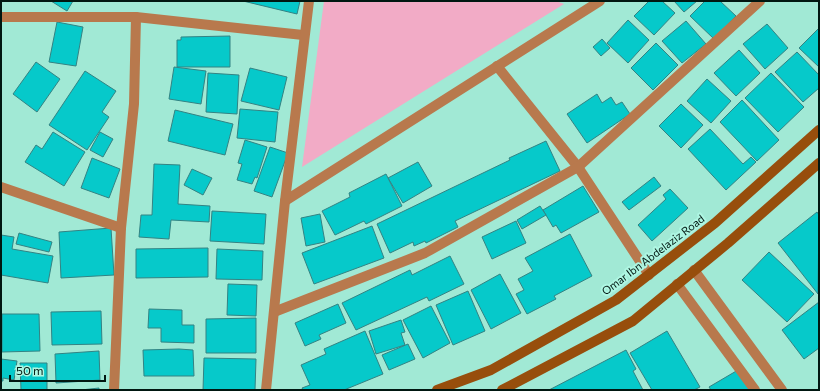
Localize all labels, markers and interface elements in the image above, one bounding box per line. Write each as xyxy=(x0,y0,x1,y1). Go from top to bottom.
street label: Omar Ibn Abdelaziz Road xyxy=(599,212,707,297)
scale bar xyxy=(10,357,105,383)
text: 50 m xyxy=(16,363,44,377)

